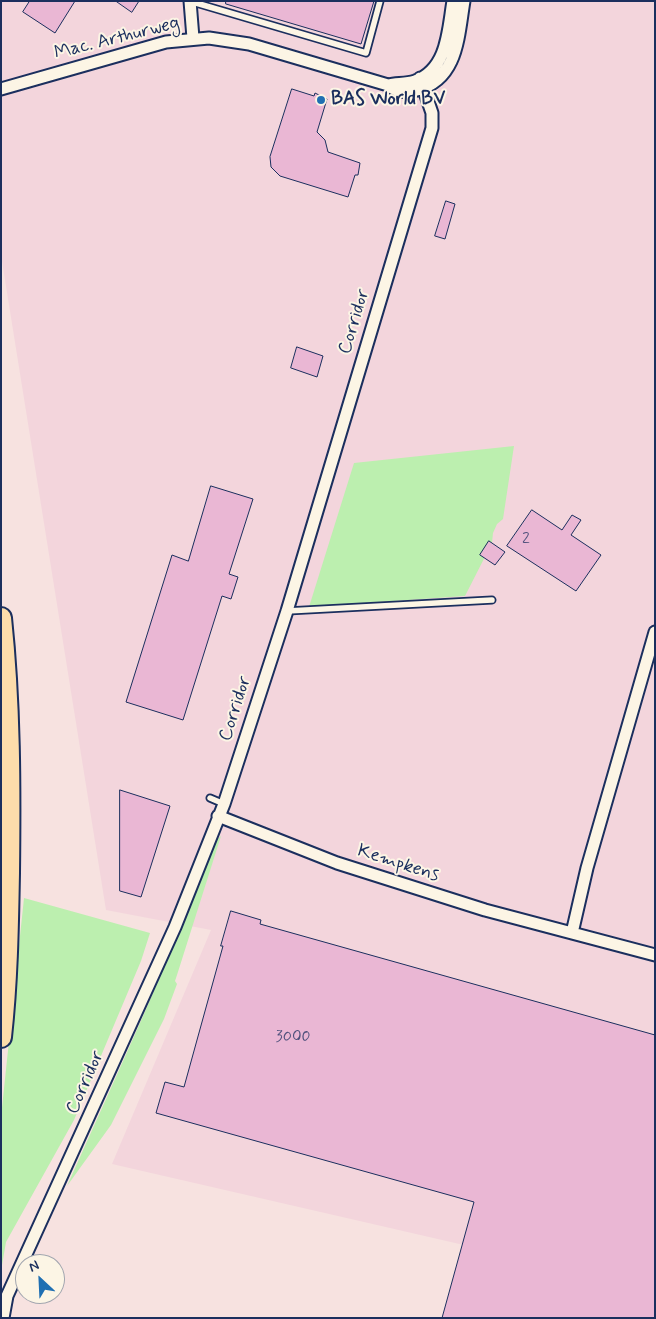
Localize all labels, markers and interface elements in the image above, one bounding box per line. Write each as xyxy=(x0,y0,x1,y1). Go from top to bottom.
street label: Mac. Arthurweg xyxy=(52,12,182,66)
place label: BAS World BV xyxy=(331,89,445,111)
marker: BAS World BV xyxy=(315,94,327,106)
street label: Corridor xyxy=(334,287,376,357)
house number: 2 xyxy=(522,530,530,550)
street label: Corridor xyxy=(215,674,257,744)
street label: Kempkens xyxy=(354,840,442,888)
house number: 3000 xyxy=(276,1028,310,1048)
street label: Corridor xyxy=(62,1048,110,1118)
north arrow xyxy=(15,1254,65,1304)
text: N xyxy=(26,1256,42,1276)

